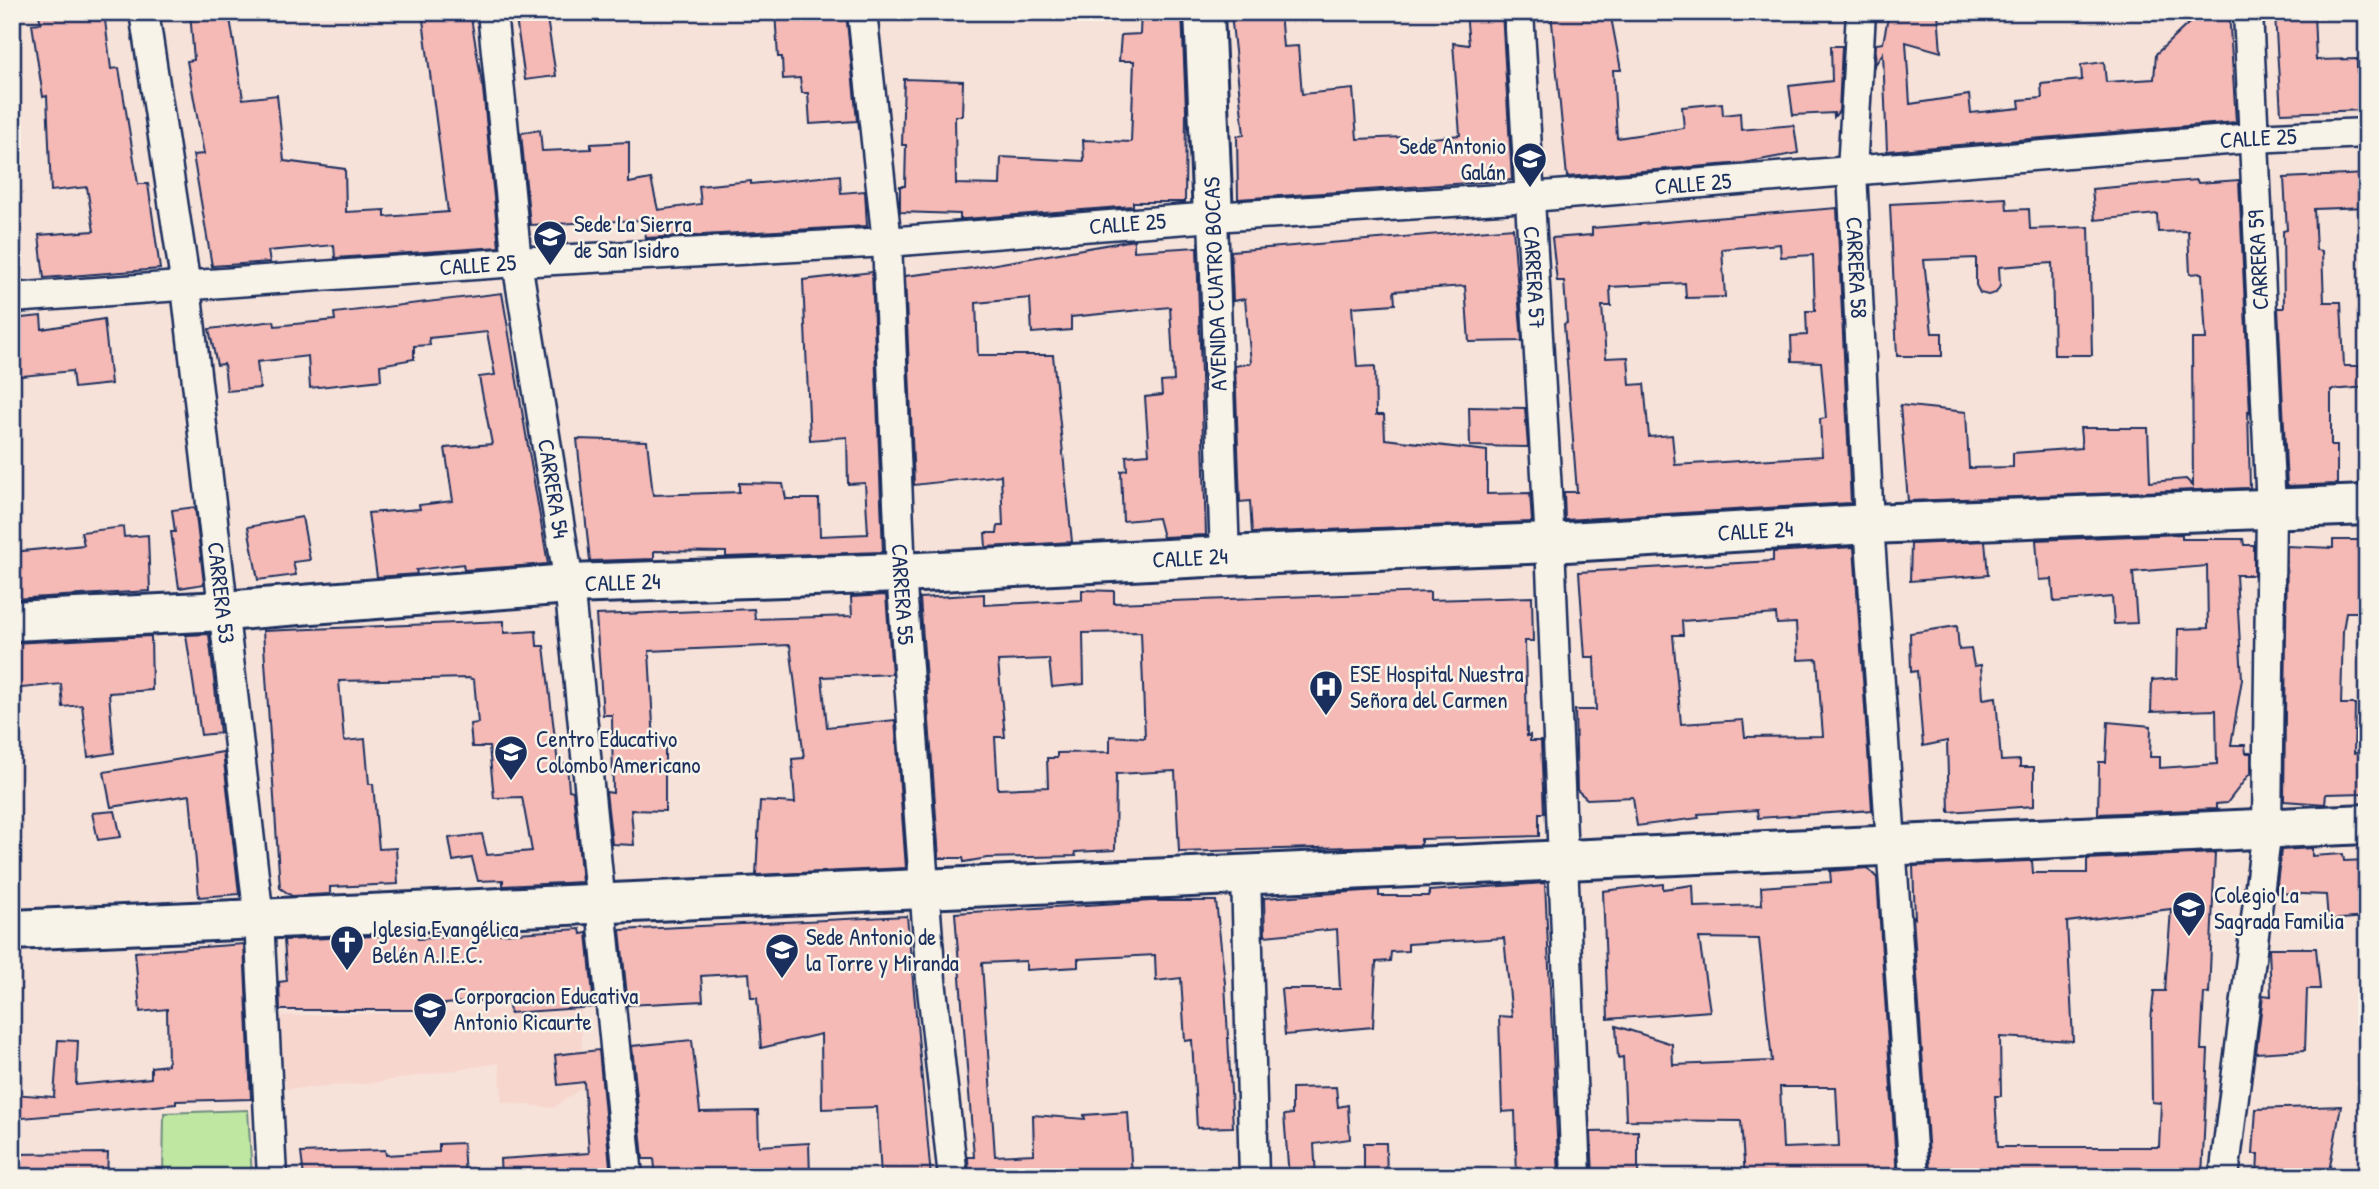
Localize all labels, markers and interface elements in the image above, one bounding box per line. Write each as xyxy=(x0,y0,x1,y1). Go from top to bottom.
street label: CALLE 25 xyxy=(2219,120,2298,156)
place label: Sede Antonio Galán xyxy=(1399,130,1506,187)
school or university icon: Sede Antonio Galán xyxy=(1511,140,1549,189)
street label: CALLE 25 xyxy=(1653,165,1733,202)
street label: AVENIDA CUATRO BOCAS xyxy=(1195,176,1234,391)
street label: CALLE 25 xyxy=(1088,205,1167,241)
place label: Sede La Sierra de San Isidro xyxy=(574,208,692,265)
street label: CARRERA 59 xyxy=(2239,209,2276,311)
street label: CARRERA 58 xyxy=(1839,216,1875,319)
school or university icon: Sede La Sierra de San Isidro xyxy=(531,218,569,267)
street label: CARRERA 57 xyxy=(1517,225,1553,330)
street label: CALLE 25 xyxy=(438,246,518,282)
street label: CARRERA 54 xyxy=(531,437,577,541)
street label: CALLE 24 xyxy=(1717,513,1794,548)
street label: CARRERA 53 xyxy=(201,540,243,645)
street label: CALLE 24 xyxy=(1151,540,1229,575)
street label: CARRERA 55 xyxy=(885,543,922,646)
street label: CALLE 24 xyxy=(584,565,661,598)
place label: ESE Hospital Nuestra Señora del Carmen xyxy=(1350,658,1524,715)
hospital icon: ESE Hospital Nuestra Señora del Carmen xyxy=(1307,668,1345,717)
place label: Centro Educativo Colombo Americano xyxy=(536,723,701,780)
school or university icon: Centro Educativo Colombo Americano xyxy=(492,733,530,782)
place label: Colegio La Sagrada Familia xyxy=(2214,879,2344,936)
school or university icon: Colegio La Sagrada Familia xyxy=(2170,889,2208,938)
place label: Iglesia Evangélica Belén A.I.E.C. xyxy=(372,913,519,970)
place label: Sede Antonio de la Torre y Miranda xyxy=(806,921,959,978)
church icon: Iglesia Evangélica Belén A.I.E.C. xyxy=(328,923,366,972)
school or university icon: Sede Antonio de la Torre y Miranda xyxy=(763,931,801,980)
place label: Corporacion Educativa Antonio Ricaurte xyxy=(454,980,638,1037)
school or university icon: Corporacion Educativa Antonio Ricaurte xyxy=(411,990,449,1039)

